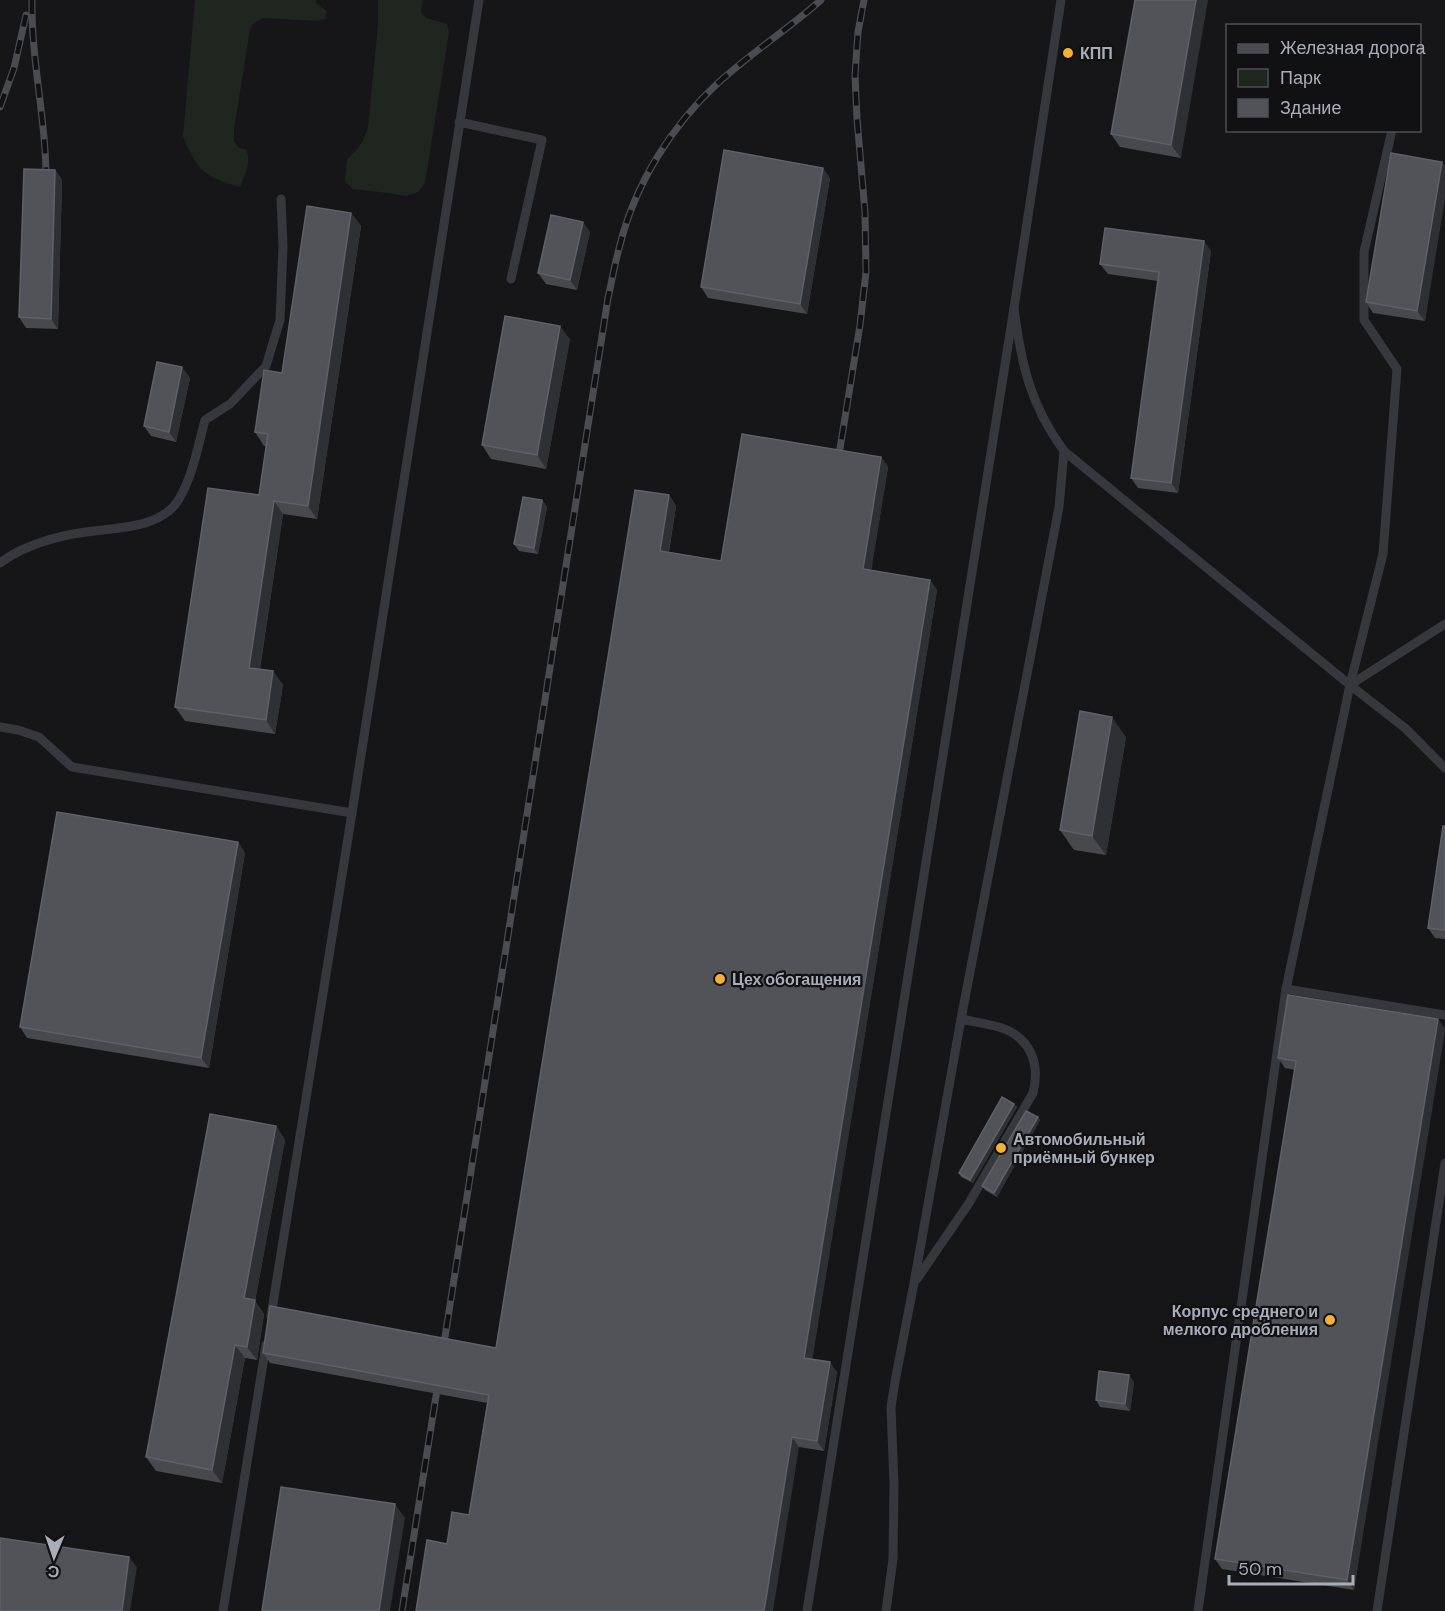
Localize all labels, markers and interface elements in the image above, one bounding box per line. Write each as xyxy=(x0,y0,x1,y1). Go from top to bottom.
legend xyxy=(1226,24,1421,132)
text: Железная дорога xyxy=(1280,36,1426,60)
place label: КПП xyxy=(1080,43,1113,64)
marker: КПП xyxy=(1061,46,1075,60)
text: Парк xyxy=(1280,66,1321,90)
text: Здание xyxy=(1280,96,1341,120)
place label: Цех обогащения xyxy=(732,969,861,990)
marker: Цех обогащения xyxy=(713,972,727,986)
place label: Автомобильный приёмный бункер xyxy=(1013,1129,1155,1168)
marker: Автомобильный приёмный бункер xyxy=(994,1141,1008,1155)
place label: Корпус среднего и мелкого дробления xyxy=(1163,1301,1318,1340)
marker: Корпус среднего и мелкого дробления xyxy=(1323,1313,1337,1327)
north arrow xyxy=(24,1527,84,1587)
scale bar xyxy=(1229,1548,1354,1586)
text: 50 m xyxy=(1238,1557,1282,1581)
text: С xyxy=(47,1561,60,1582)

